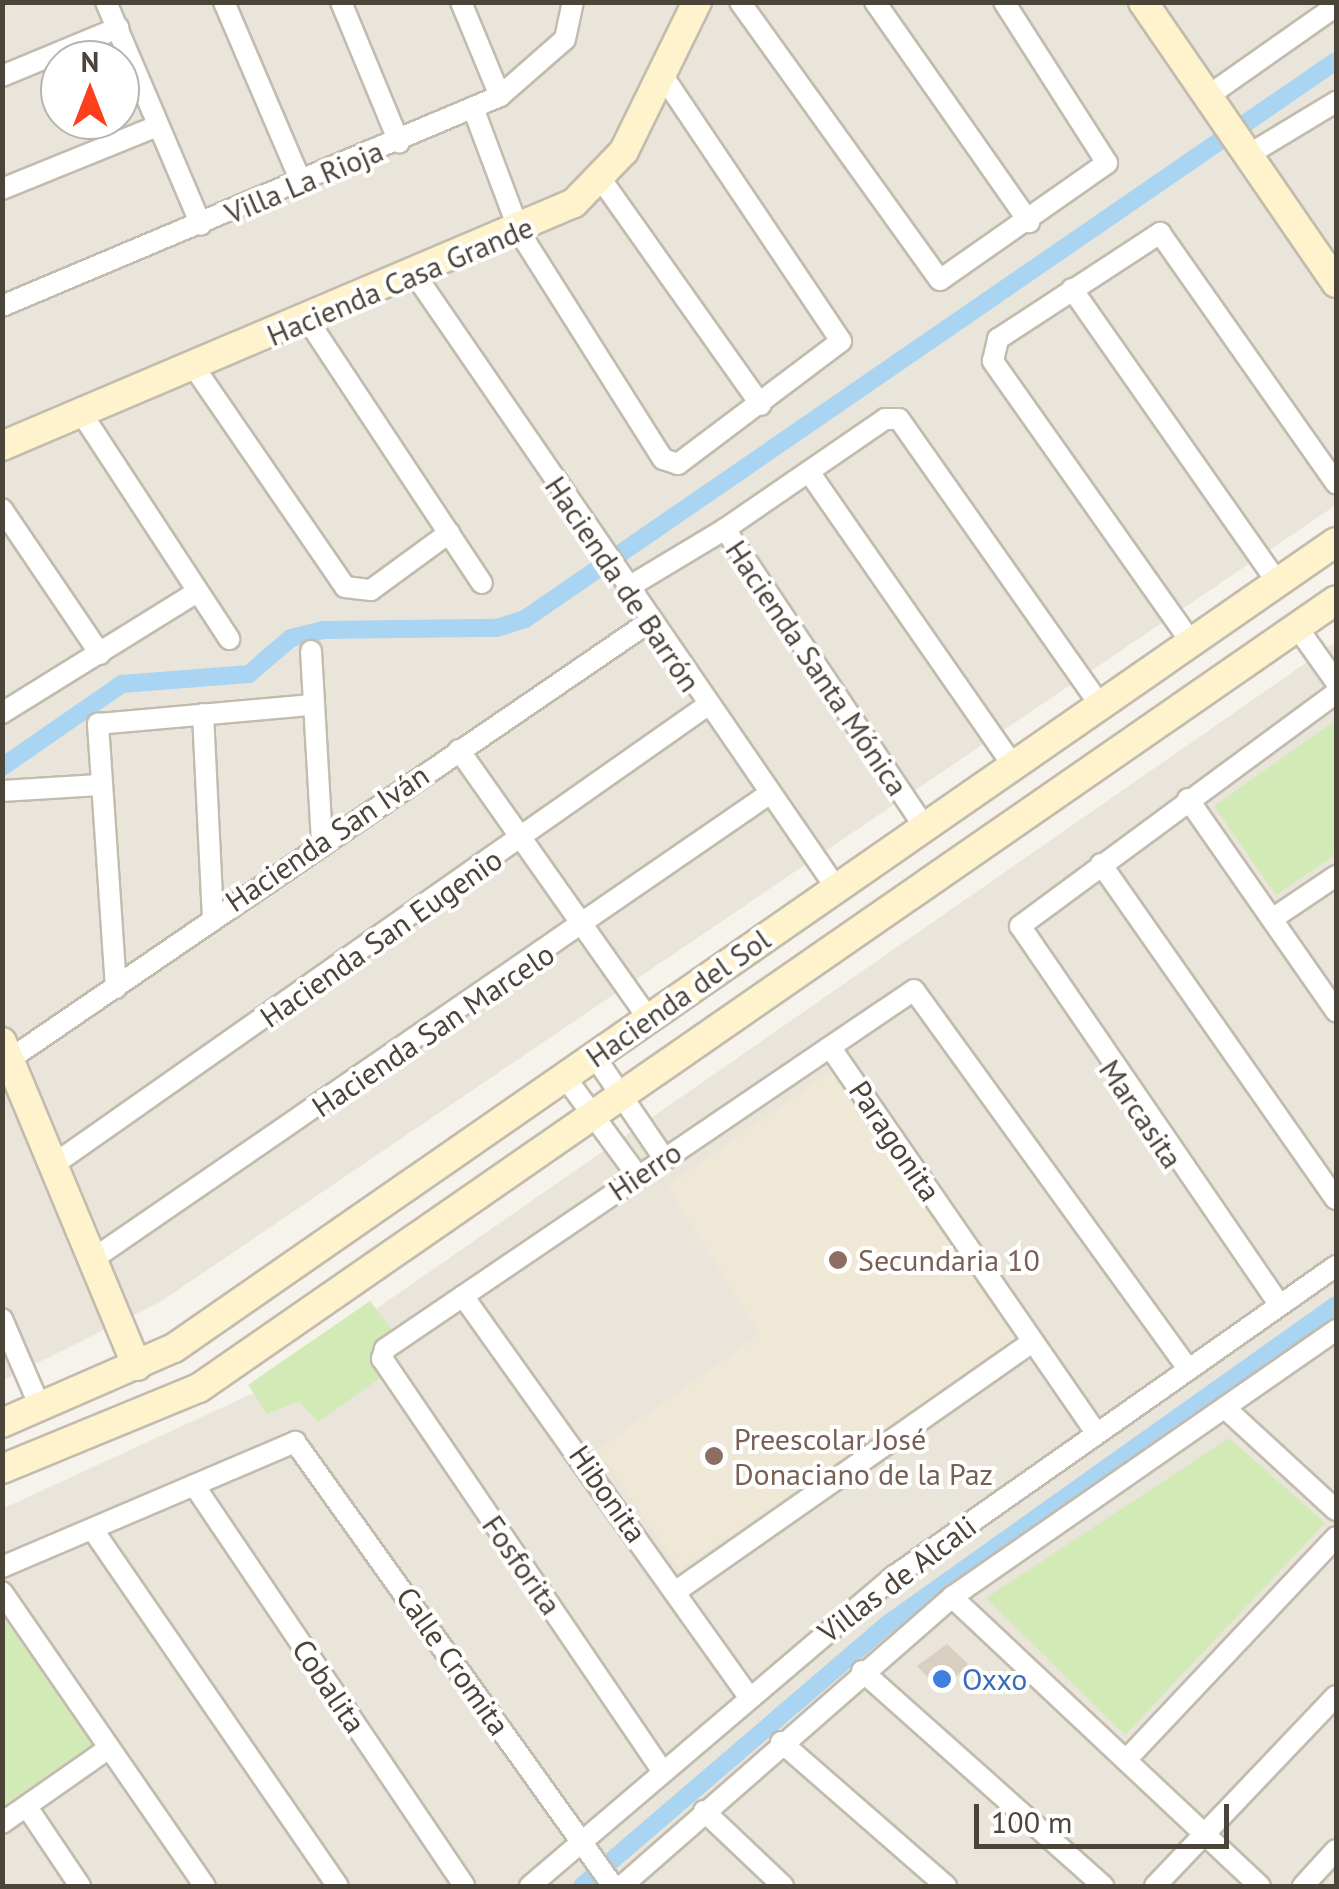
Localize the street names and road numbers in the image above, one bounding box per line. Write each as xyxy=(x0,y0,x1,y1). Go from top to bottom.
street label: Villa La Rioja xyxy=(220,133,388,231)
street label: Hacienda Casa Grande xyxy=(262,209,538,353)
street label: Hacienda de Barrón xyxy=(538,469,708,699)
street label: Hacienda Santa Mónica xyxy=(718,533,916,803)
street label: Hacienda San Iván xyxy=(219,757,435,919)
street label: Hacienda San Eugenio xyxy=(253,841,509,1035)
street label: Hacienda del Sol xyxy=(579,921,777,1075)
street label: Hacienda San Marcelo xyxy=(305,936,561,1124)
street label: Marcasita xyxy=(1092,1053,1190,1175)
street label: Paragonita xyxy=(842,1074,948,1208)
street label: Hierro xyxy=(602,1134,688,1208)
street label: Hibonita xyxy=(562,1439,654,1549)
street label: Fosforita xyxy=(475,1508,569,1622)
street label: Villas de Alcali xyxy=(811,1508,983,1650)
street label: Calle Cromita xyxy=(389,1580,517,1742)
street label: Cobalita xyxy=(285,1632,373,1740)

